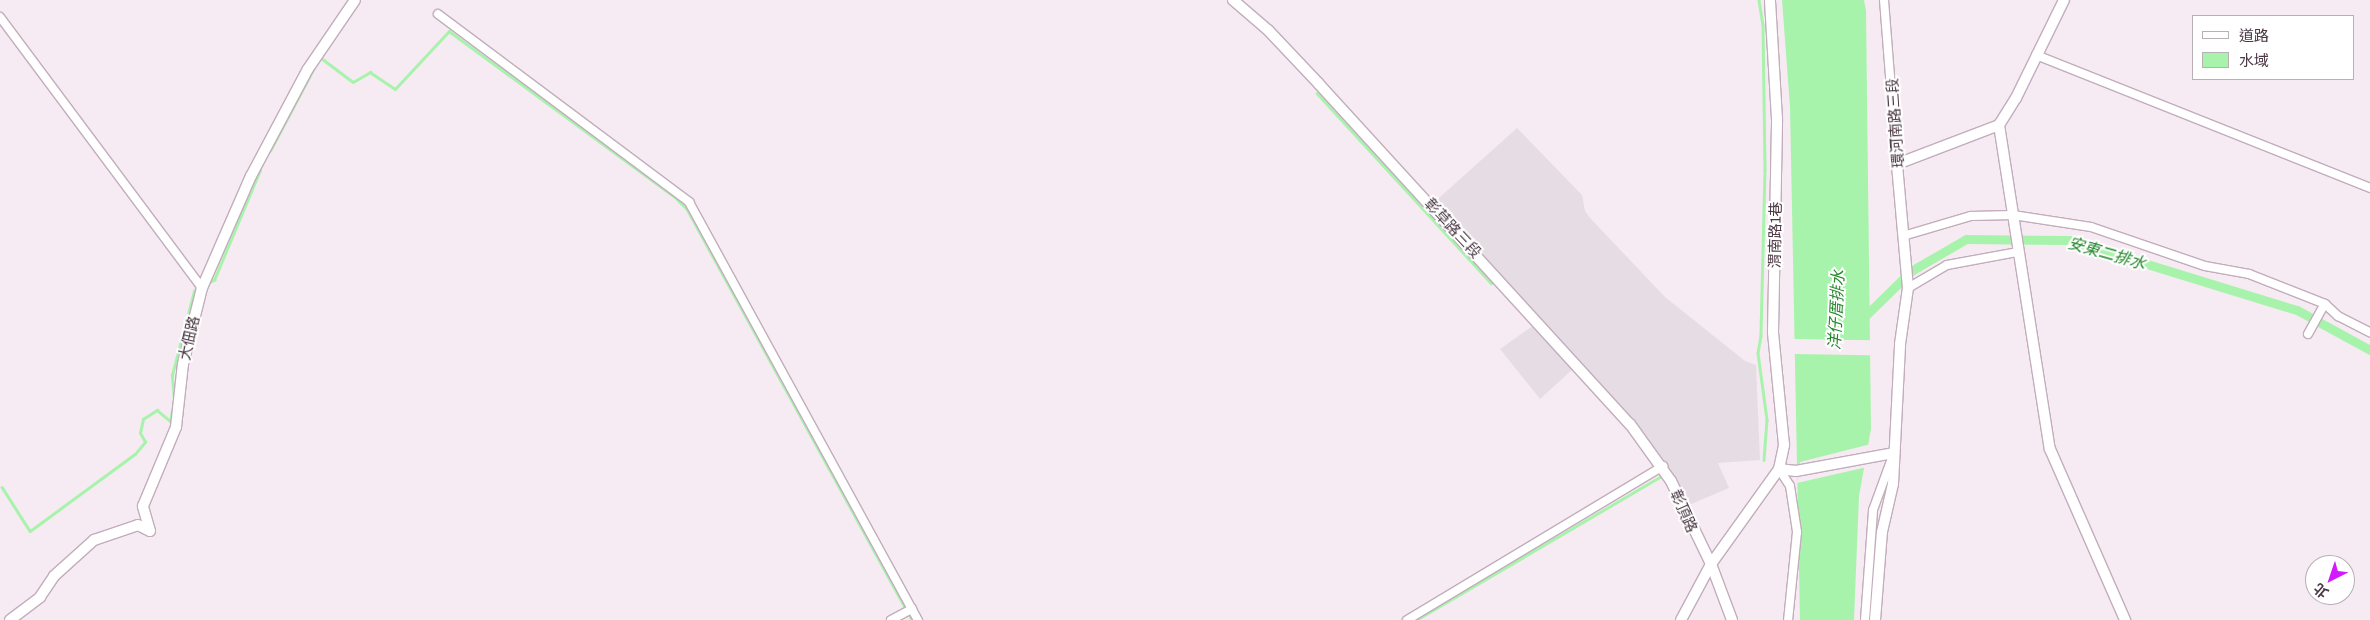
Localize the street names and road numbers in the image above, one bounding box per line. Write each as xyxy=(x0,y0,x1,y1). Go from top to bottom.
street label: 環河南路三段 xyxy=(1883,77,1907,169)
street label: 彰草路三段 xyxy=(1421,194,1485,262)
street label: 渭南路1巷 xyxy=(1765,201,1785,269)
street label: 大佃路 xyxy=(175,314,203,362)
street label: 彰頂路 xyxy=(1667,487,1701,535)

